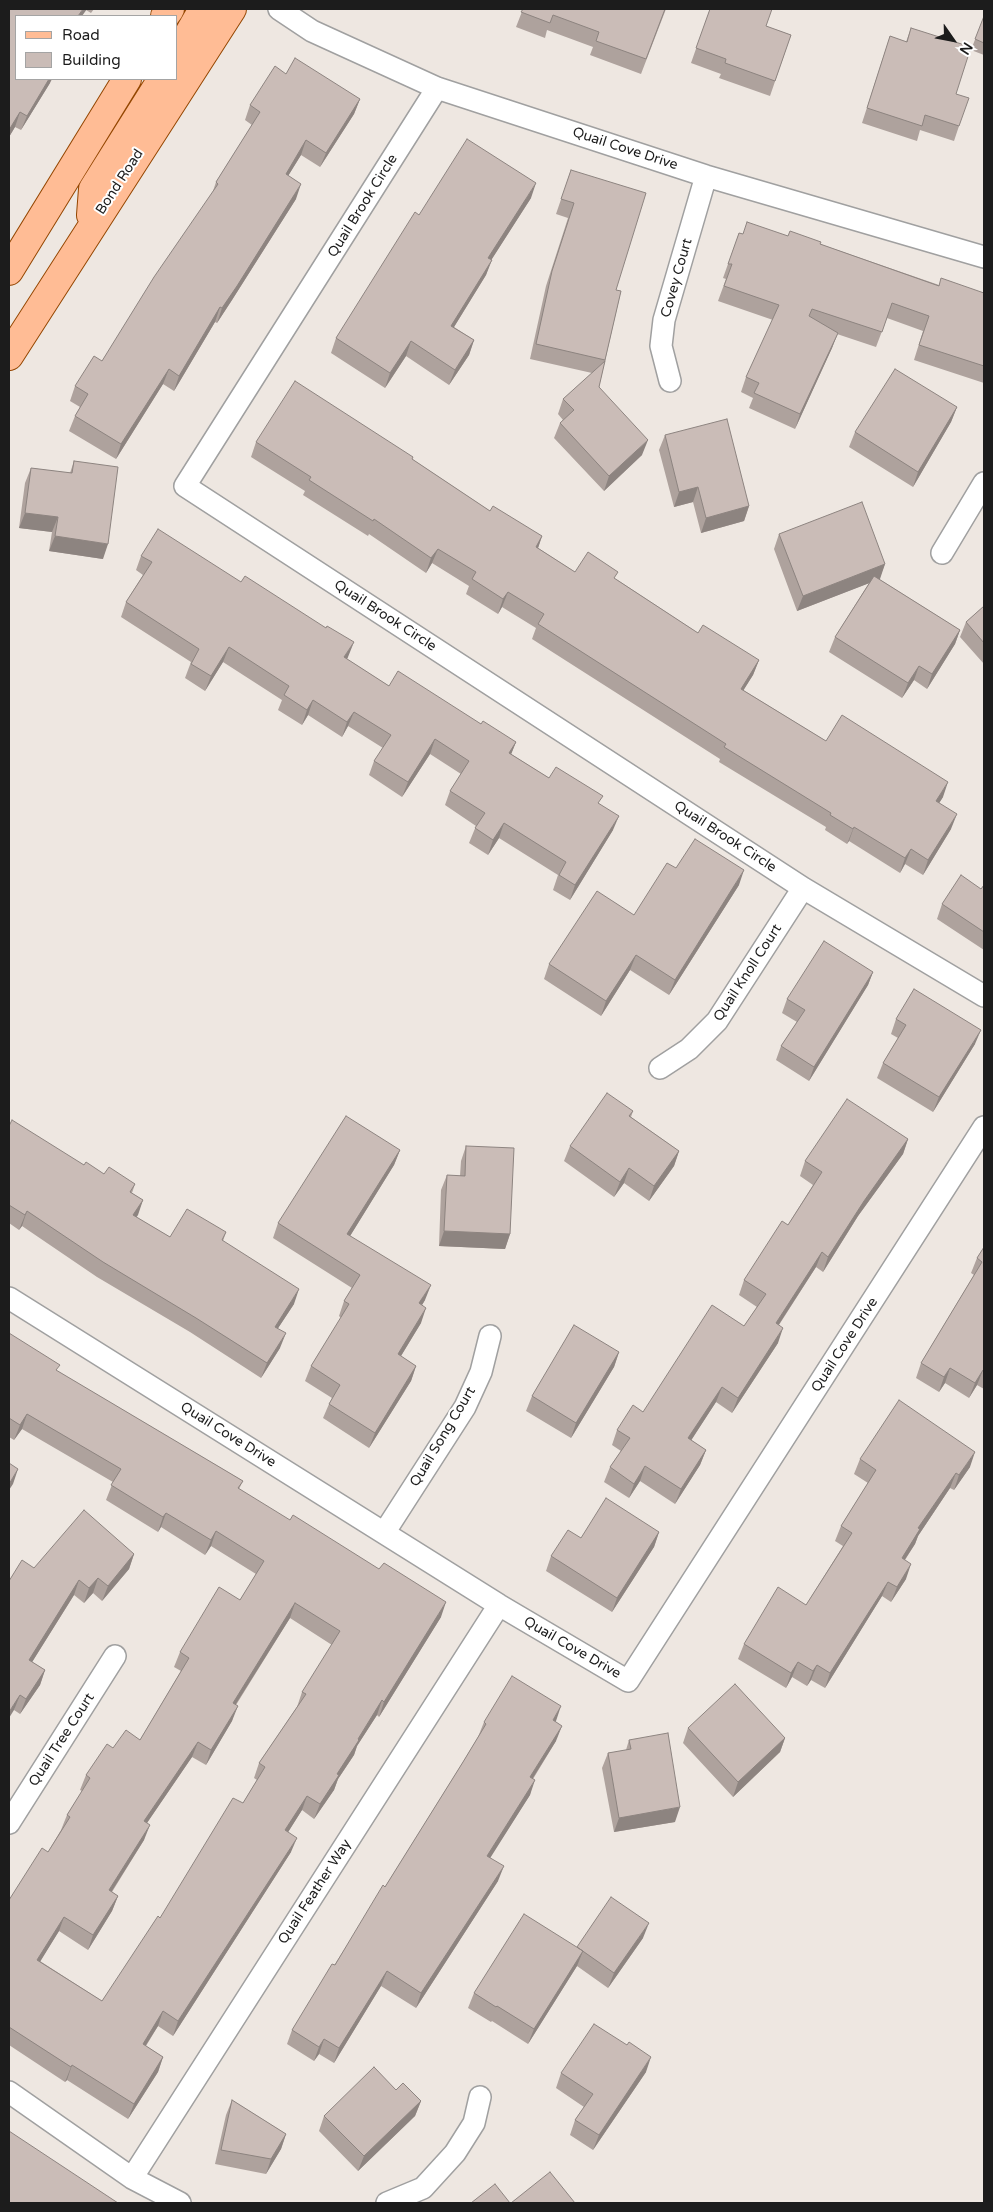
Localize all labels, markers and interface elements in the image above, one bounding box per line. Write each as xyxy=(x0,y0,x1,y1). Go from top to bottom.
legend xyxy=(15,15,178,80)
north arrow xyxy=(928,15,978,65)
text: Road xyxy=(62,26,100,44)
text: N xyxy=(956,39,976,58)
text: Building xyxy=(62,51,121,69)
street label: Quail Cove Drive xyxy=(570,124,680,174)
street label: Bond Road xyxy=(93,146,147,218)
street label: Quail Brook Circle xyxy=(324,151,402,261)
street label: Covey Court xyxy=(658,237,696,319)
street label: Quail Brook Circle xyxy=(331,577,439,655)
street label: Quail Brook Circle xyxy=(671,798,779,876)
street label: Quail Knoll Court xyxy=(710,921,786,1025)
street label: Quail Cove Drive xyxy=(808,1294,882,1396)
street label: Quail Song Court xyxy=(407,1384,479,1490)
street label: Quail Cove Drive xyxy=(177,1399,279,1471)
street label: Quail Cove Drive xyxy=(520,1613,624,1683)
street label: Quail Tree Court xyxy=(26,1690,98,1790)
street label: Quail Feather Way xyxy=(275,1836,355,1948)

